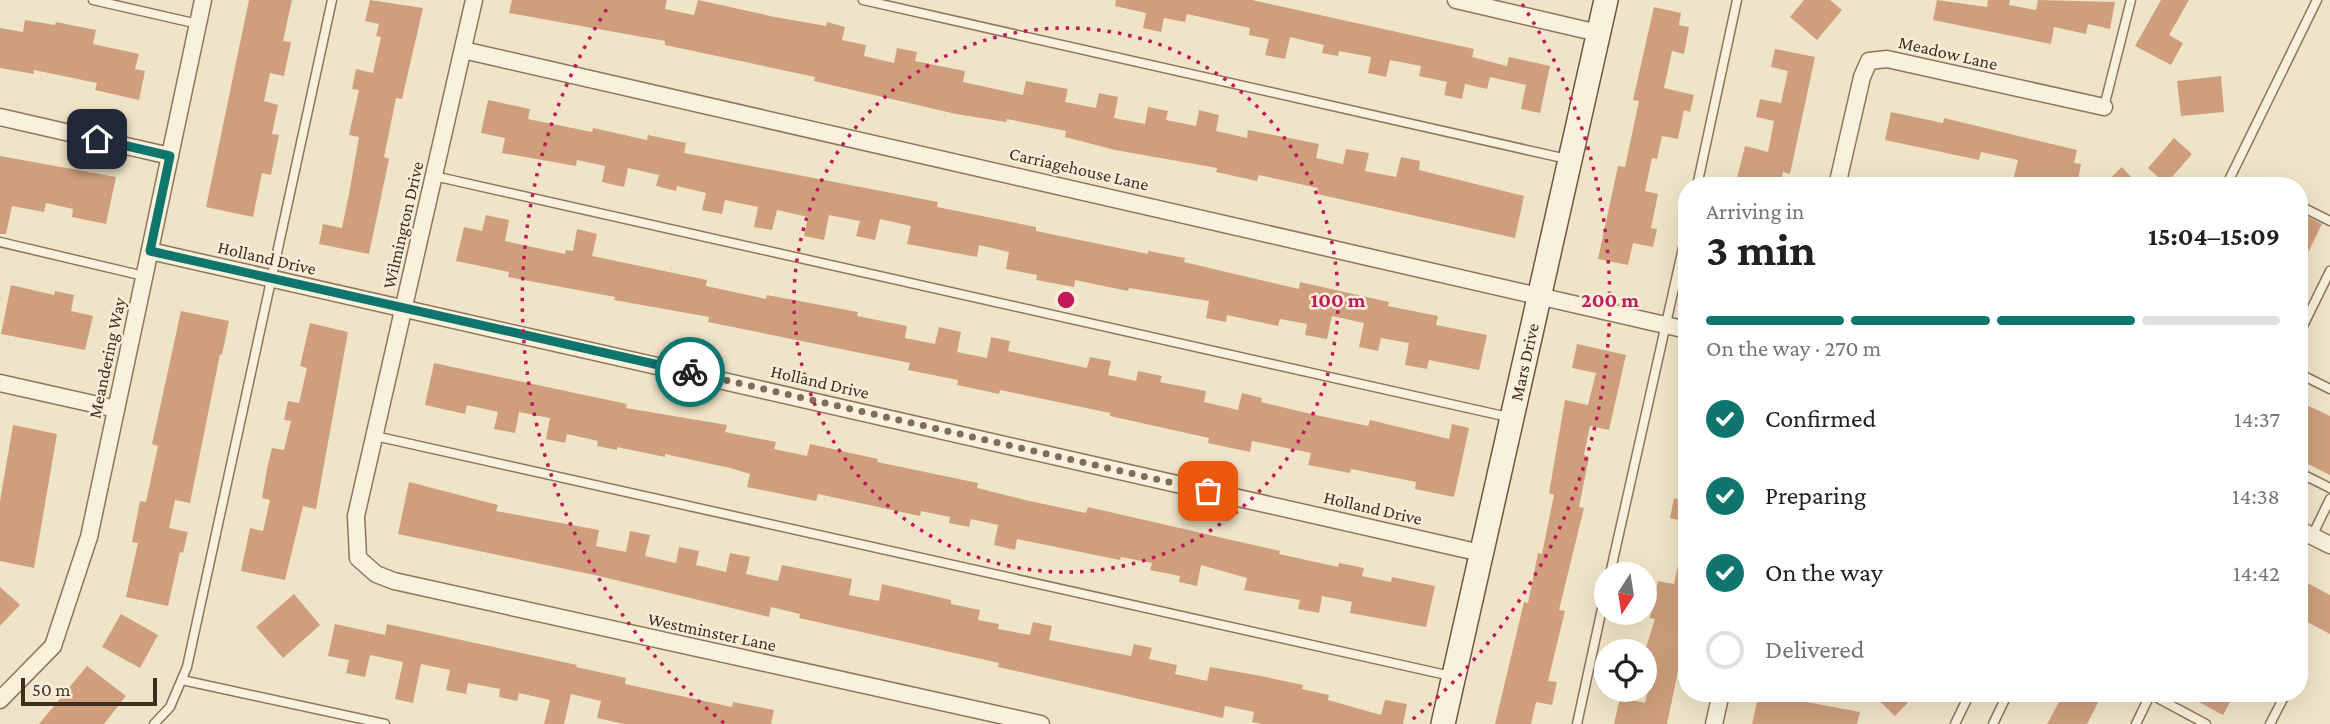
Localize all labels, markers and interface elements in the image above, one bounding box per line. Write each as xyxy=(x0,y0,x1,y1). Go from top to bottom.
street label: Meadow Lane xyxy=(1897,32,2000,74)
pin xyxy=(67,109,127,169)
icon: home xyxy=(78,120,116,158)
street label: Carriagehouse Lane xyxy=(1007,143,1151,195)
street label: Wilmington Drive xyxy=(379,159,427,291)
text: Arriving in xyxy=(1706,198,1804,224)
text: 15:04–15:09 xyxy=(2148,222,2280,251)
text: 3 min xyxy=(1706,224,1816,275)
street label: Holland Drive xyxy=(216,237,318,279)
centre of rings xyxy=(1054,288,1078,312)
text: 100 m xyxy=(1310,288,1366,312)
text: 200 m xyxy=(1581,288,1639,312)
street label: Meandering Way xyxy=(84,295,130,420)
street label: Mars Drive xyxy=(1506,321,1543,403)
text: On the way · 270 m xyxy=(1706,335,1881,361)
courier xyxy=(655,337,725,407)
icon: bike xyxy=(671,353,709,391)
street label: Holland Drive xyxy=(769,361,871,403)
icon: check xyxy=(1706,400,1744,438)
text: Confirmed xyxy=(1765,404,1876,433)
text: 14:37 xyxy=(2234,406,2280,432)
pin xyxy=(1178,461,1238,521)
icon: bag xyxy=(1189,472,1227,510)
icon: check xyxy=(1706,477,1744,515)
text: Preparing xyxy=(1765,481,1866,510)
text: 14:38 xyxy=(2232,483,2280,509)
street label: Holland Drive xyxy=(1322,487,1424,529)
icon: check xyxy=(1706,554,1744,592)
text: On the way xyxy=(1765,558,1883,587)
text: 14:42 xyxy=(2233,560,2280,586)
north arrow xyxy=(1594,562,1657,625)
map controls xyxy=(1594,562,1657,702)
street label: Westminster Lane xyxy=(646,609,778,655)
text: Delivered xyxy=(1765,635,1864,664)
button: locate xyxy=(1594,639,1657,702)
scale bar xyxy=(21,675,158,707)
text: 50 m xyxy=(32,679,71,700)

